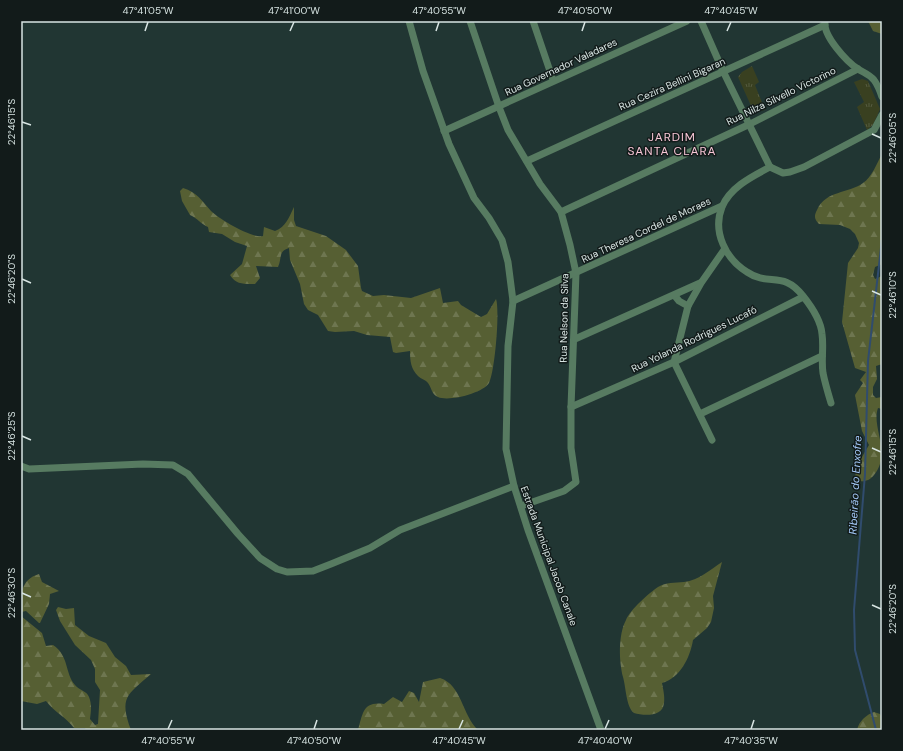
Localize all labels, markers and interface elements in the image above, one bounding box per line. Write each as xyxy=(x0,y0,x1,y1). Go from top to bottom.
text: 47°41'05"W xyxy=(123,4,174,17)
text: 47°41'00"W xyxy=(268,4,320,17)
text: 47°40'55"W xyxy=(412,4,466,17)
text: 47°40'50"W xyxy=(558,4,613,17)
text: 47°40'45"W xyxy=(704,4,758,17)
street label: Rua Governador Valadares xyxy=(503,35,619,99)
street label: Rua Cezira Bellini Bigaran xyxy=(617,55,727,113)
street label: Rua Nilza Silvello Victorino xyxy=(724,64,838,128)
text: 22°46'15"S xyxy=(5,98,18,145)
text: 22°46'05"S xyxy=(886,113,899,163)
district label: JARDIM SANTA CLARA xyxy=(627,129,717,159)
street label: Rua Theresa Cordel de Moraes xyxy=(579,194,713,266)
text: 22°46'20"S xyxy=(5,254,18,304)
text: 22°46'10"S xyxy=(886,271,899,319)
street label: Rua Nelson da Silva xyxy=(557,273,571,363)
street label: Rua Yolanda Rodrigues Lucafó xyxy=(629,303,759,375)
text: 22°46'25"S xyxy=(5,411,18,461)
text: 22°46'15"S xyxy=(886,428,899,475)
water label: Ribeirão do Enxofre xyxy=(845,435,865,535)
street label: Estrada Municipal Jacob Canale xyxy=(518,484,580,628)
text: 22°46'30"S xyxy=(5,568,18,618)
text: 22°46'20"S xyxy=(886,584,899,634)
text: 47°40'55"W xyxy=(141,734,195,747)
text: 47°40'50"W xyxy=(287,734,342,747)
text: 47°40'45"W xyxy=(432,734,486,747)
text: 47°40'40"W xyxy=(578,734,632,747)
text: 47°40'35"W xyxy=(724,734,778,747)

